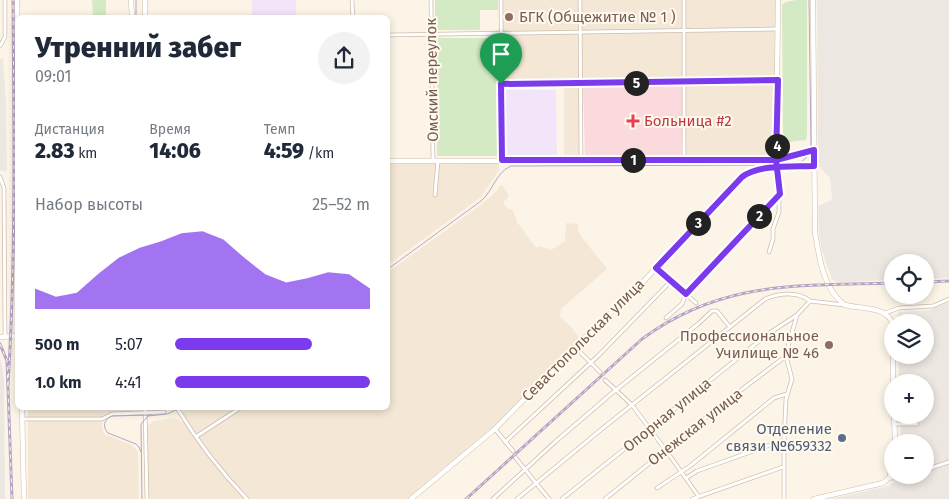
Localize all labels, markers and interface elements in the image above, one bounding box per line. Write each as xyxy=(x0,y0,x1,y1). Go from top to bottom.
place label: БГК (Общежитие № 1 ) xyxy=(519,8,676,26)
marker: БГК (Общежитие № 1 ) xyxy=(503,11,515,23)
street label: Омский переулок xyxy=(422,18,442,142)
text: Утренний забег xyxy=(35,31,241,64)
button: share xyxy=(318,32,370,84)
pin xyxy=(480,33,522,84)
icon: arrive xyxy=(487,40,515,68)
text: 09:01 xyxy=(35,67,71,86)
pin: 5 xyxy=(624,70,648,96)
text: 5 xyxy=(633,75,640,92)
place label: Больница #2 xyxy=(644,112,732,130)
marker: Больница #2 xyxy=(626,114,640,128)
text: Дистанция xyxy=(35,121,105,138)
text: Время xyxy=(149,121,191,138)
text: Темп xyxy=(264,121,295,138)
pin: 4 xyxy=(764,134,790,158)
text: 2.83 xyxy=(35,138,74,164)
text: 14:06 xyxy=(149,138,201,164)
text: 4:59 xyxy=(264,138,304,164)
text: 4 xyxy=(774,138,781,155)
text: km xyxy=(74,145,97,162)
text: /km xyxy=(304,145,334,162)
pin: 1 xyxy=(620,148,646,172)
text: 1 xyxy=(630,152,637,169)
text: Набор высоты xyxy=(35,195,143,214)
text: 25–52 m xyxy=(312,195,370,214)
pin: 2 xyxy=(746,204,772,228)
text: 2 xyxy=(756,208,763,225)
pin: 3 xyxy=(686,210,710,236)
text: 3 xyxy=(695,215,702,232)
map controls xyxy=(884,254,934,484)
button: locate xyxy=(884,254,934,304)
street label: Севастопольская улица xyxy=(518,275,648,405)
button: layers xyxy=(884,314,934,364)
place label: Профессиональное Училище № 46 xyxy=(680,327,819,362)
text: 500 m xyxy=(35,335,80,354)
text: 5:07 xyxy=(115,335,143,354)
marker: Профессиональное Училище № 46 xyxy=(823,339,835,351)
text: 1.0 km xyxy=(35,373,82,392)
text: 4:41 xyxy=(115,373,142,392)
street label: Опорная улица xyxy=(619,374,715,456)
button: + xyxy=(884,374,934,424)
street label: Онежская улица xyxy=(644,385,746,469)
place label: Отделение связи №659332 xyxy=(726,420,832,455)
marker: Отделение связи №659332 xyxy=(836,432,848,444)
button: − xyxy=(884,434,934,484)

